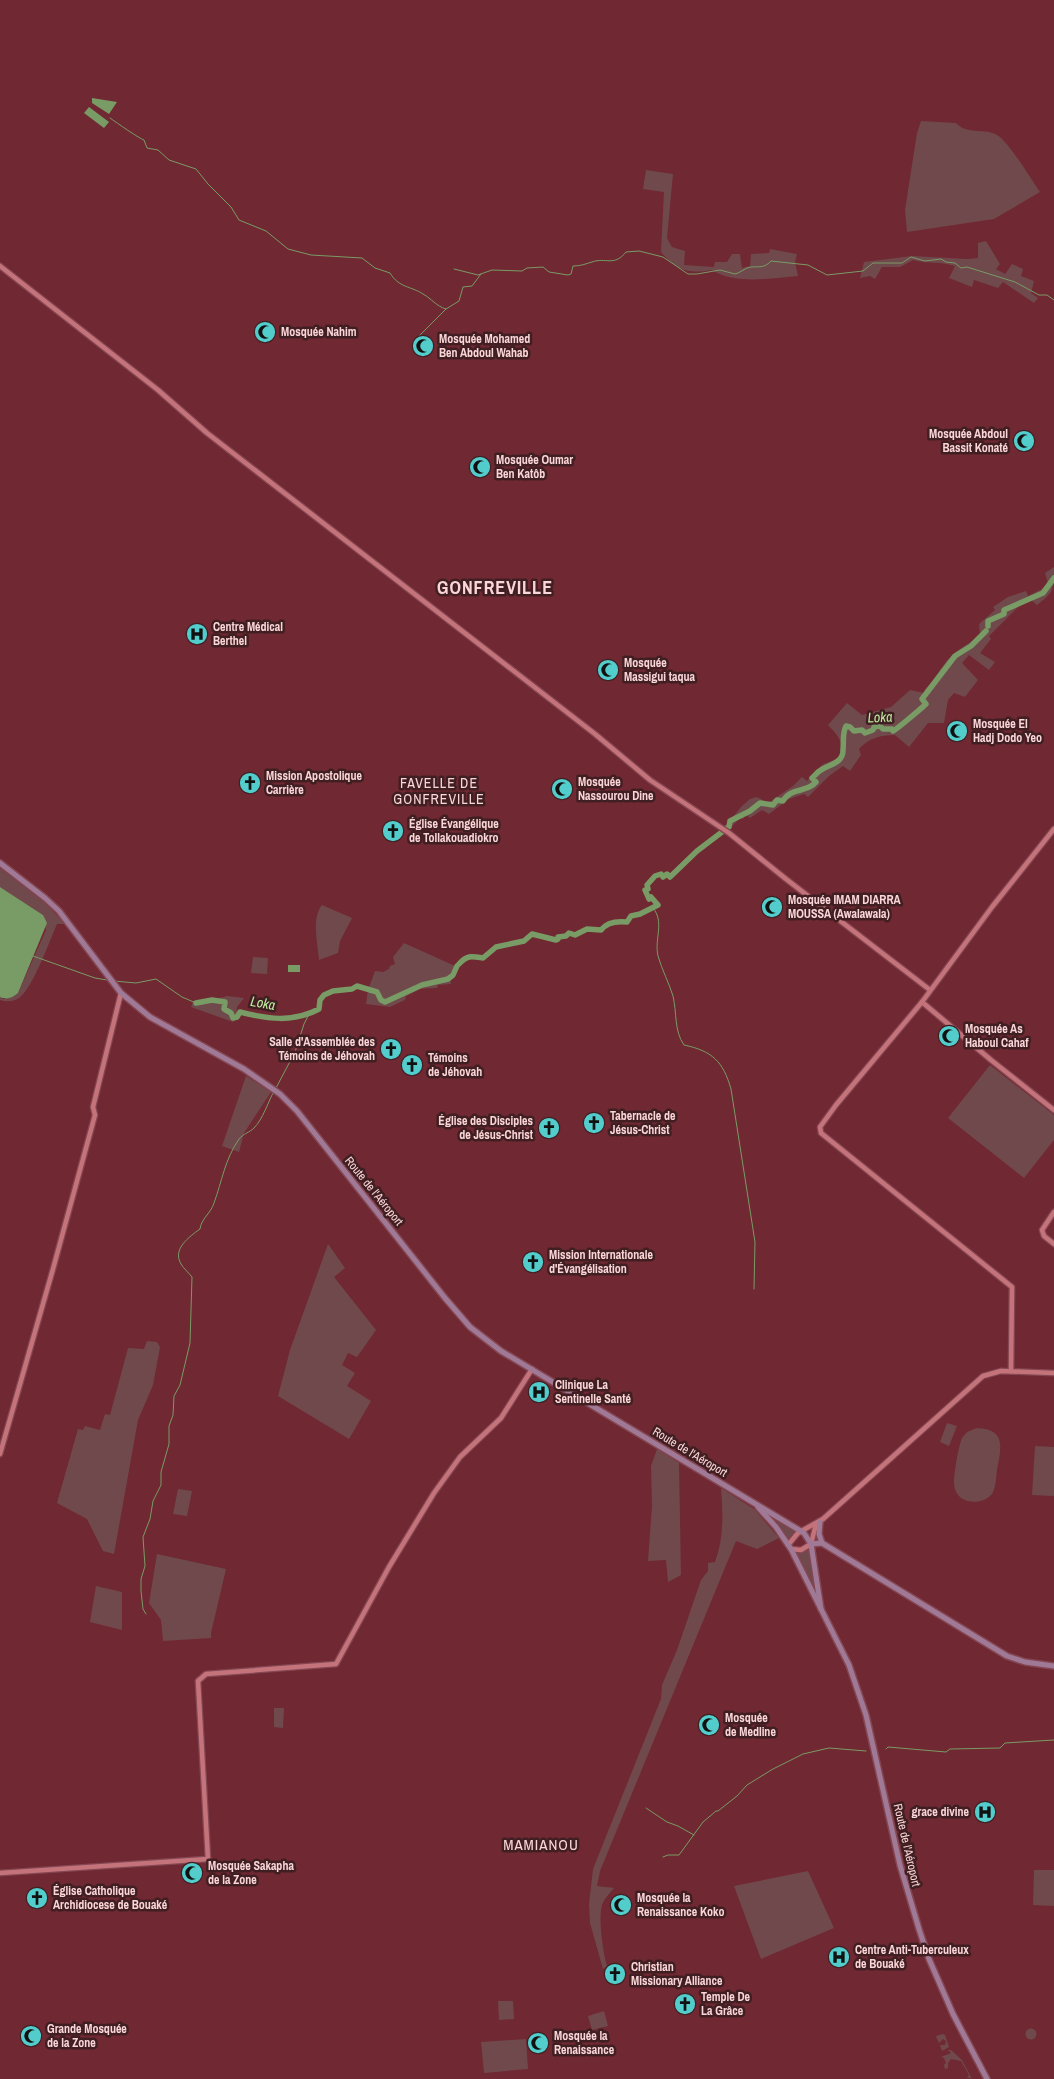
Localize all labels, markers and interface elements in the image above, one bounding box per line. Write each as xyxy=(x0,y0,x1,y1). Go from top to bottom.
mosque icon: Mosquée Nahim xyxy=(253,320,277,344)
place label: Mosquée Nahim xyxy=(281,324,357,340)
place label: Mosquée Mohamed Ben Abdoul Wahab xyxy=(439,331,530,361)
mosque icon: Mosquée Mohamed Ben Abdoul Wahab xyxy=(411,334,435,358)
place label: Mosquée Abdoul Bassit Konaté xyxy=(929,426,1009,456)
mosque icon: Mosquée Abdoul Bassit Konaté xyxy=(1012,429,1036,453)
place label: Mosquée Oumar Ben Katôb xyxy=(496,452,573,482)
mosque icon: Mosquée Oumar Ben Katôb xyxy=(468,455,492,479)
district label: GONFREVILLE xyxy=(437,575,553,600)
place label: Centre Médical Berthel xyxy=(213,619,283,649)
hospital icon: Centre Médical Berthel xyxy=(185,622,209,646)
place label: Mosquée Massigui taqua xyxy=(624,655,696,685)
mosque icon: Mosquée Massigui taqua xyxy=(596,658,620,682)
water label: Loka xyxy=(867,708,893,726)
place label: Mosquée El Hadj Dodo Yeo xyxy=(973,716,1042,746)
mosque icon: Mosquée El Hadj Dodo Yeo xyxy=(945,719,969,743)
place label: Mission Apostolique Carrière xyxy=(266,768,362,798)
church icon: Mission Apostolique Carrière xyxy=(238,771,262,795)
district label: FAVELLE DE GONFREVILLE xyxy=(393,774,485,808)
place label: Mosquée Nassourou Dine xyxy=(578,774,654,804)
mosque icon: Mosquée Nassourou Dine xyxy=(550,777,574,801)
place label: Église Évangélique de Tollakouadiokro xyxy=(409,816,499,846)
church icon: Église Évangélique de Tollakouadiokro xyxy=(381,819,405,843)
place label: Mosquée IMAM DIARRA MOUSSA (Awalawala) xyxy=(788,892,902,922)
mosque icon: Mosquée IMAM DIARRA MOUSSA (Awalawala) xyxy=(760,895,784,919)
water label: Loka xyxy=(249,992,277,1014)
place label: Mosquée As Haboul Cahaf xyxy=(965,1021,1029,1051)
mosque icon: Mosquée As Haboul Cahaf xyxy=(937,1024,961,1048)
place label: Salle d'Assemblée des Témoins de Jéhovah xyxy=(269,1034,376,1064)
church icon: Salle d'Assemblée des Témoins de Jéhovah xyxy=(379,1037,403,1061)
place label: Témoins de Jéhovah xyxy=(428,1050,482,1080)
church icon: Témoins de Jéhovah xyxy=(400,1053,424,1077)
place label: Tabernacle de Jésus-Christ xyxy=(610,1108,676,1138)
church icon: Tabernacle de Jésus-Christ xyxy=(582,1111,606,1135)
place label: Église des Disciples de Jésus-Christ xyxy=(438,1113,534,1143)
church icon: Église des Disciples de Jésus-Christ xyxy=(537,1116,561,1140)
street label: Route de l'Aéroport xyxy=(341,1153,407,1229)
place label: Mission Internationale d'Évangélisation xyxy=(549,1247,653,1277)
church icon: Mission Internationale d'Évangélisation xyxy=(521,1250,545,1274)
place label: Clinique La Sentinelle Santé xyxy=(555,1377,632,1407)
hospital icon: Clinique La Sentinelle Santé xyxy=(527,1380,551,1404)
street label: Route de l'Aéroport xyxy=(650,1423,731,1481)
place label: Mosquée de Medline xyxy=(725,1710,776,1740)
mosque icon: Mosquée de Medline xyxy=(697,1713,721,1737)
hospital icon: grace divine xyxy=(973,1800,997,1824)
street label: Route de l'Aéroport xyxy=(890,1802,924,1888)
place label: grace divine xyxy=(912,1804,970,1820)
district label: MAMIANOU xyxy=(503,1834,579,1855)
place label: Mosquée Sakapha de la Zone xyxy=(208,1858,294,1888)
mosque icon: Mosquée Sakapha de la Zone xyxy=(180,1861,204,1885)
place label: Église Catholique Archidiocese de Bouaké xyxy=(53,1883,168,1913)
church icon: Église Catholique Archidiocese de Bouaké xyxy=(25,1886,49,1910)
place label: Mosquée la Renaissance Koko xyxy=(637,1890,725,1920)
mosque icon: Mosquée la Renaissance Koko xyxy=(609,1893,633,1917)
place label: Centre Anti-Tuberculeux de Bouaké xyxy=(855,1942,969,1972)
hospital icon: Centre Anti-Tuberculeux de Bouaké xyxy=(827,1945,851,1969)
place label: Christian Missionary Alliance xyxy=(631,1959,723,1989)
church icon: Christian Missionary Alliance xyxy=(603,1962,627,1986)
place label: Temple De La Grâce xyxy=(701,1989,751,2019)
church icon: Temple De La Grâce xyxy=(673,1992,697,2016)
place label: Grande Mosquée de la Zone xyxy=(47,2021,127,2051)
mosque icon: Grande Mosquée de la Zone xyxy=(19,2024,43,2048)
place label: Mosquée la Renaissance xyxy=(554,2028,615,2058)
mosque icon: Mosquée la Renaissance xyxy=(526,2031,550,2055)

